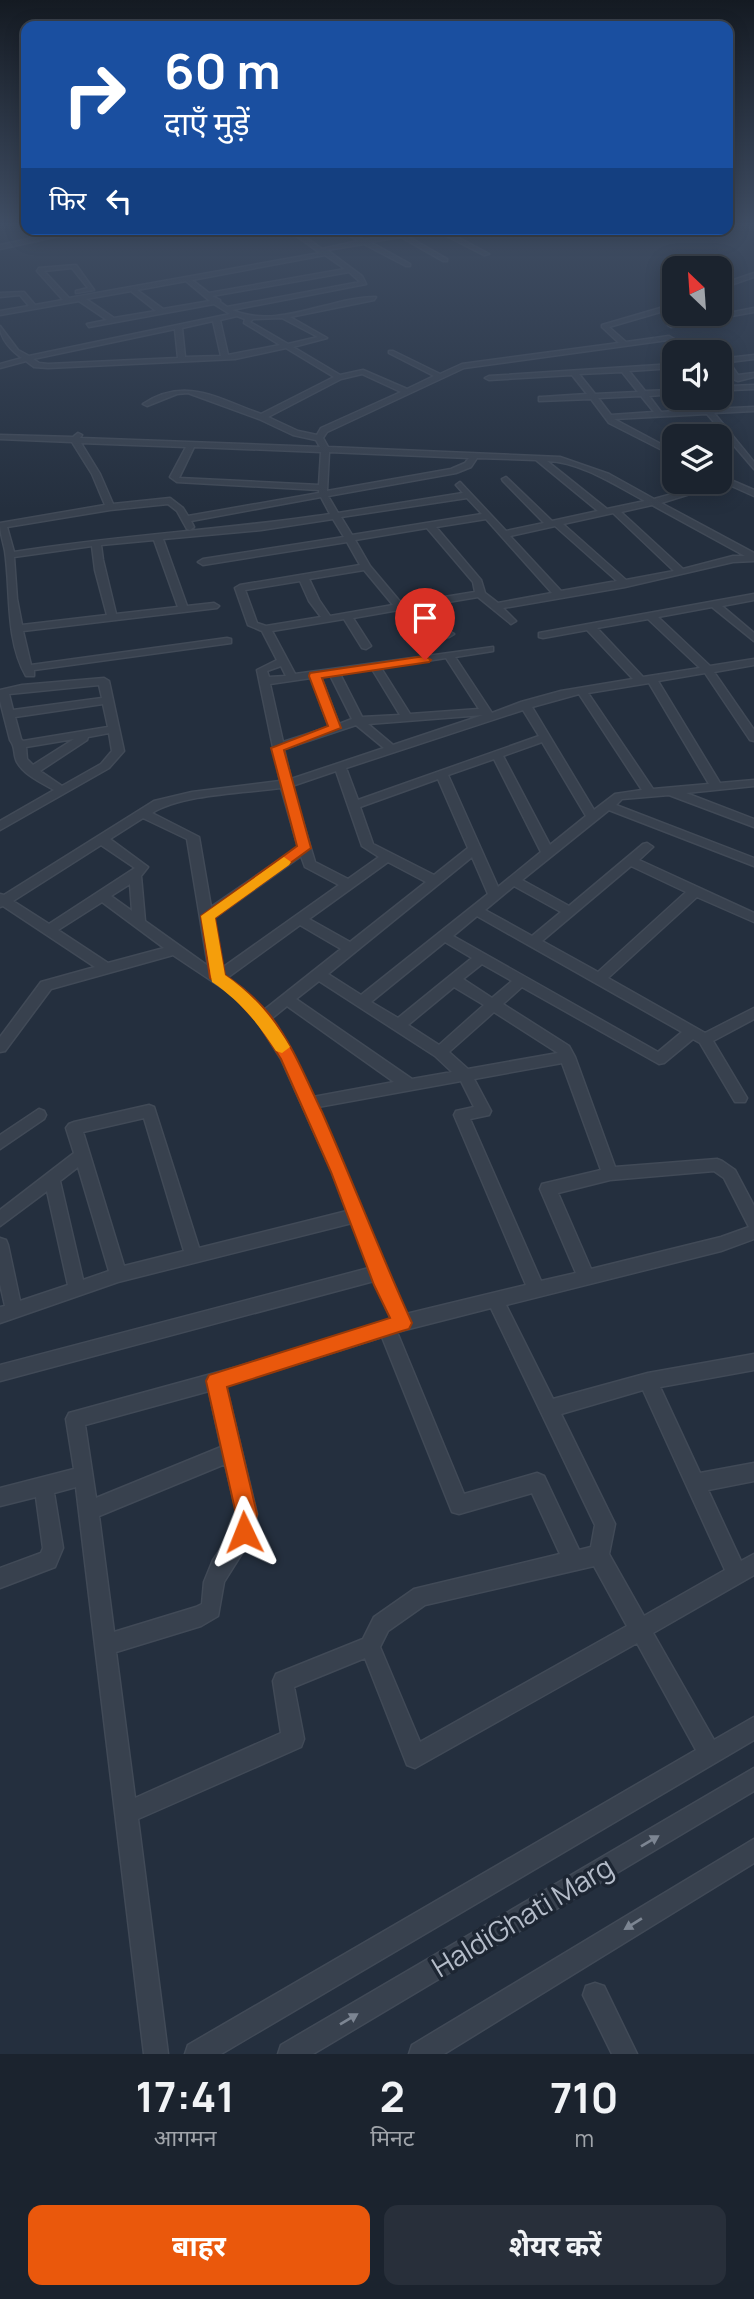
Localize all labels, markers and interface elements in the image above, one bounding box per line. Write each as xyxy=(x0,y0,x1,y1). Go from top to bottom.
text: 60 m xyxy=(164,37,281,104)
icon: right xyxy=(49,49,140,140)
text: दाएँ मुड़ें xyxy=(164,101,250,145)
text: फिर xyxy=(49,182,86,218)
icon: left xyxy=(100,182,138,220)
north arrow xyxy=(662,256,732,326)
map controls xyxy=(662,256,732,494)
button: sound xyxy=(662,340,732,410)
button: layers xyxy=(662,424,732,494)
pin xyxy=(395,588,455,660)
icon: arrive xyxy=(406,599,444,637)
position arrow xyxy=(207,1495,281,1569)
one-way arrow xyxy=(640,1834,659,1847)
street label: HaldiGhati Marg xyxy=(424,1847,620,1985)
one-way arrow xyxy=(624,1917,643,1930)
one-way arrow xyxy=(339,2013,358,2025)
text: 17:41 xyxy=(136,2067,235,2125)
text: 2 xyxy=(380,2067,405,2125)
text: 710 xyxy=(550,2068,618,2126)
text: आगमन xyxy=(154,2121,217,2153)
text: मिनट xyxy=(370,2121,414,2153)
text: m xyxy=(574,2122,594,2154)
button: बाहर xyxy=(28,2205,370,2285)
button: शेयर करें xyxy=(384,2205,726,2285)

